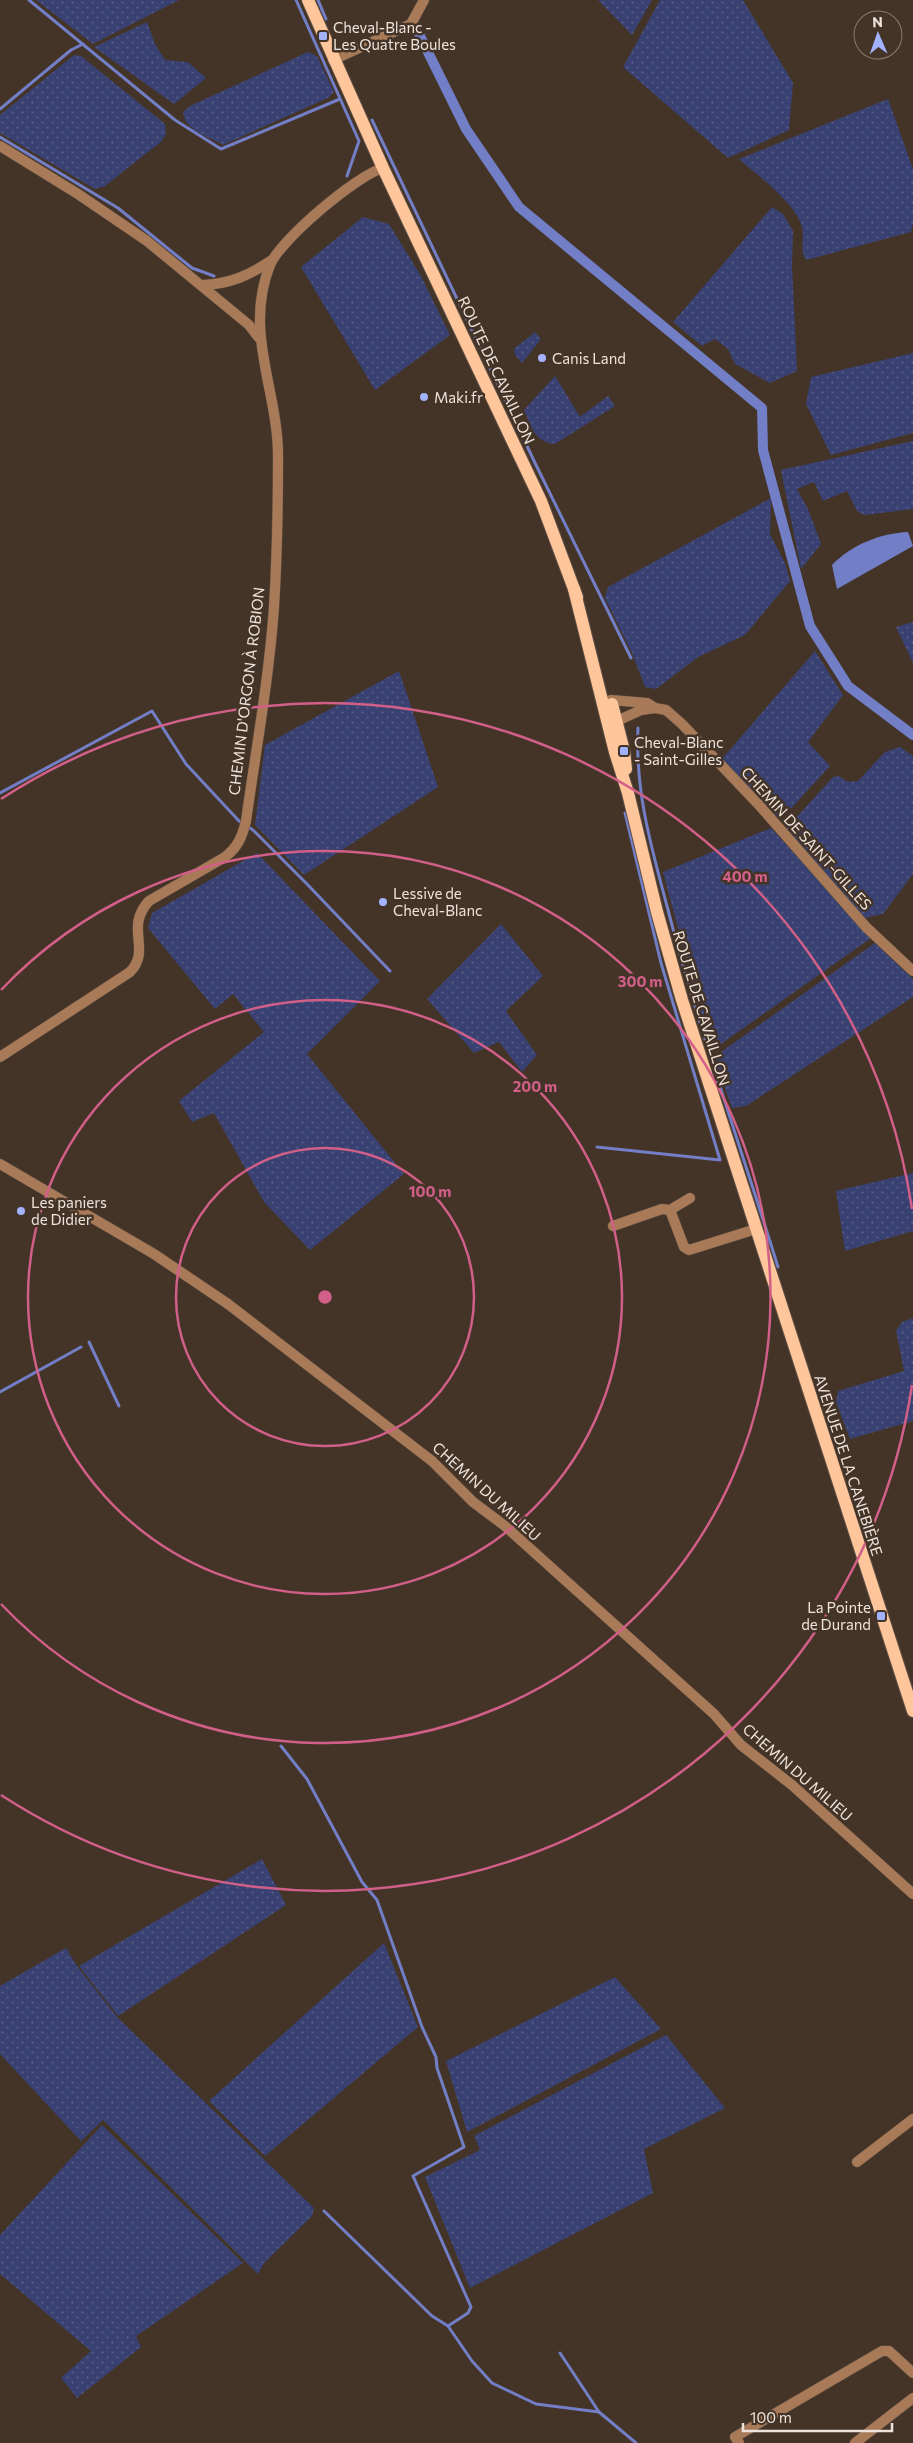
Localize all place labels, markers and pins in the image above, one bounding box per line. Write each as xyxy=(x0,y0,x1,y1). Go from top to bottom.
place label: Cheval-Blanc - Les Quatre Boules xyxy=(333,18,456,53)
marker: Cheval-Blanc - Les Quatre Boules xyxy=(317,30,329,42)
place label: Canis Land xyxy=(552,349,626,367)
marker: Canis Land xyxy=(536,352,548,364)
place label: Maki.fr xyxy=(434,388,483,406)
marker: Maki.fr xyxy=(418,391,430,403)
place label: Cheval-Blanc - Saint-Gilles xyxy=(634,733,723,768)
marker: Cheval-Blanc - Saint-Gilles xyxy=(618,745,630,757)
place label: Lessive de Cheval-Blanc xyxy=(393,884,482,919)
marker: Lessive de Cheval-Blanc xyxy=(377,896,389,908)
place label: Les paniers de Didier xyxy=(31,1193,107,1228)
marker: Les paniers de Didier xyxy=(15,1205,27,1217)
centre of rings xyxy=(316,1288,334,1306)
place label: La Pointe de Durand xyxy=(801,1598,871,1633)
marker: La Pointe de Durand xyxy=(875,1610,887,1622)

